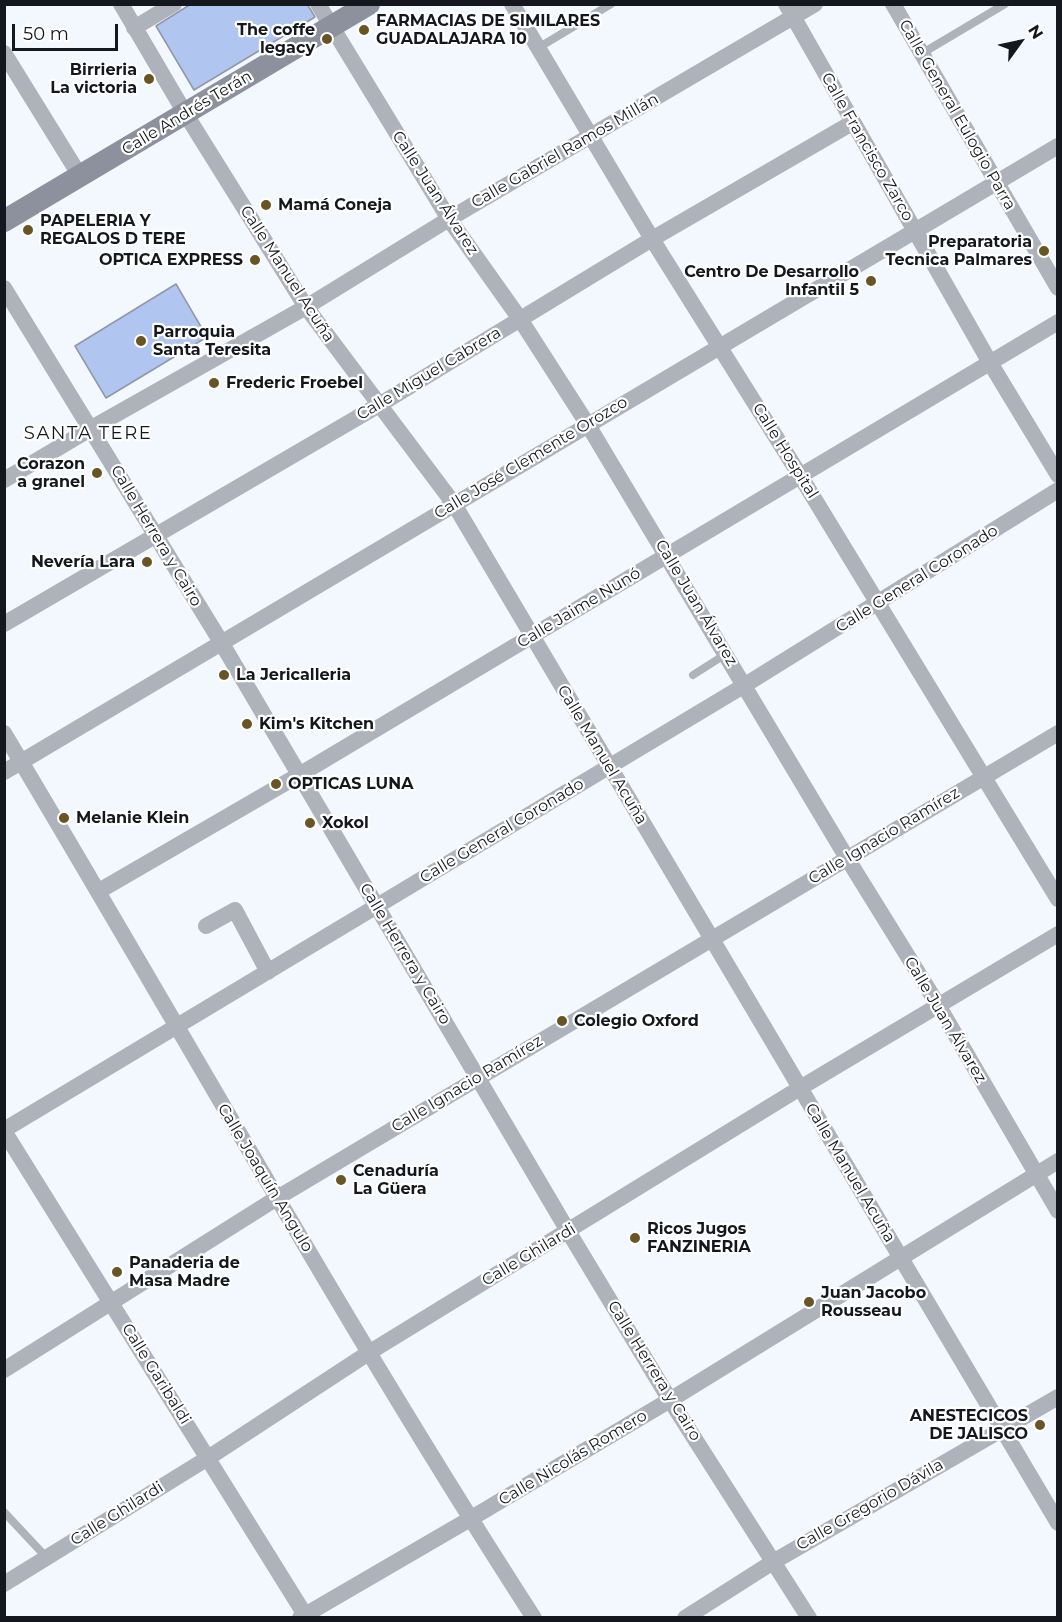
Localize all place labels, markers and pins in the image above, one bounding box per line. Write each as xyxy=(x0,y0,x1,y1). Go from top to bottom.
place label: FARMACIAS DE SIMILARES GUADALAJARA 10 xyxy=(376,11,600,49)
place label: The coffe legacy xyxy=(237,20,315,58)
marker: FARMACIAS DE SIMILARES GUADALAJARA 10 xyxy=(357,23,371,37)
marker: The coffe legacy xyxy=(320,32,334,46)
place label: Birrieria La victoria xyxy=(50,60,137,98)
marker: Birrieria La victoria xyxy=(142,72,156,86)
place label: Mamá Coneja xyxy=(278,195,392,215)
marker: Mamá Coneja xyxy=(259,198,273,212)
place label: PAPELERIA Y REGALOS D TERE xyxy=(40,211,186,249)
marker: PAPELERIA Y REGALOS D TERE xyxy=(21,223,35,237)
place label: Preparatoria Tecnica Palmares xyxy=(886,232,1032,270)
marker: Preparatoria Tecnica Palmares xyxy=(1037,244,1051,258)
place label: OPTICA EXPRESS xyxy=(99,250,243,270)
marker: OPTICA EXPRESS xyxy=(248,253,262,267)
place label: Centro De Desarrollo Infantil 5 xyxy=(684,262,859,300)
marker: Centro De Desarrollo Infantil 5 xyxy=(864,274,878,288)
place label: Parroquia Santa Teresita xyxy=(153,322,271,360)
marker: Parroquia Santa Teresita xyxy=(134,334,148,348)
place label: Frederic Froebel xyxy=(226,373,363,393)
marker: Frederic Froebel xyxy=(207,376,221,390)
place label: Corazon a granel xyxy=(17,454,85,492)
marker: Corazon a granel xyxy=(90,466,104,480)
place label: Nevería Lara xyxy=(31,552,135,572)
marker: Nevería Lara xyxy=(140,555,154,569)
place label: La Jericalleria xyxy=(236,665,351,685)
marker: La Jericalleria xyxy=(217,668,231,682)
place label: Kim's Kitchen xyxy=(259,714,374,734)
marker: Kim's Kitchen xyxy=(240,717,254,731)
place label: OPTICAS LUNA xyxy=(288,774,413,794)
marker: OPTICAS LUNA xyxy=(269,777,283,791)
place label: Melanie Klein xyxy=(76,808,189,828)
marker: Melanie Klein xyxy=(57,811,71,825)
place label: Xokol xyxy=(322,813,369,833)
marker: Xokol xyxy=(303,816,317,830)
place label: Colegio Oxford xyxy=(574,1011,699,1031)
marker: Colegio Oxford xyxy=(555,1014,569,1028)
place label: Cenaduría La Güera xyxy=(353,1161,439,1199)
marker: Cenaduría La Güera xyxy=(334,1173,348,1187)
place label: Ricos Jugos FANZINERIA xyxy=(647,1219,751,1257)
marker: Ricos Jugos FANZINERIA xyxy=(628,1231,642,1245)
place label: Panaderia de Masa Madre xyxy=(129,1253,240,1291)
marker: Panaderia de Masa Madre xyxy=(110,1265,124,1279)
place label: Juan Jacobo Rousseau xyxy=(821,1283,926,1321)
marker: Juan Jacobo Rousseau xyxy=(802,1295,816,1309)
place label: ANESTECICOS DE JALISCO xyxy=(910,1406,1028,1444)
marker: ANESTECICOS DE JALISCO xyxy=(1033,1418,1047,1432)

